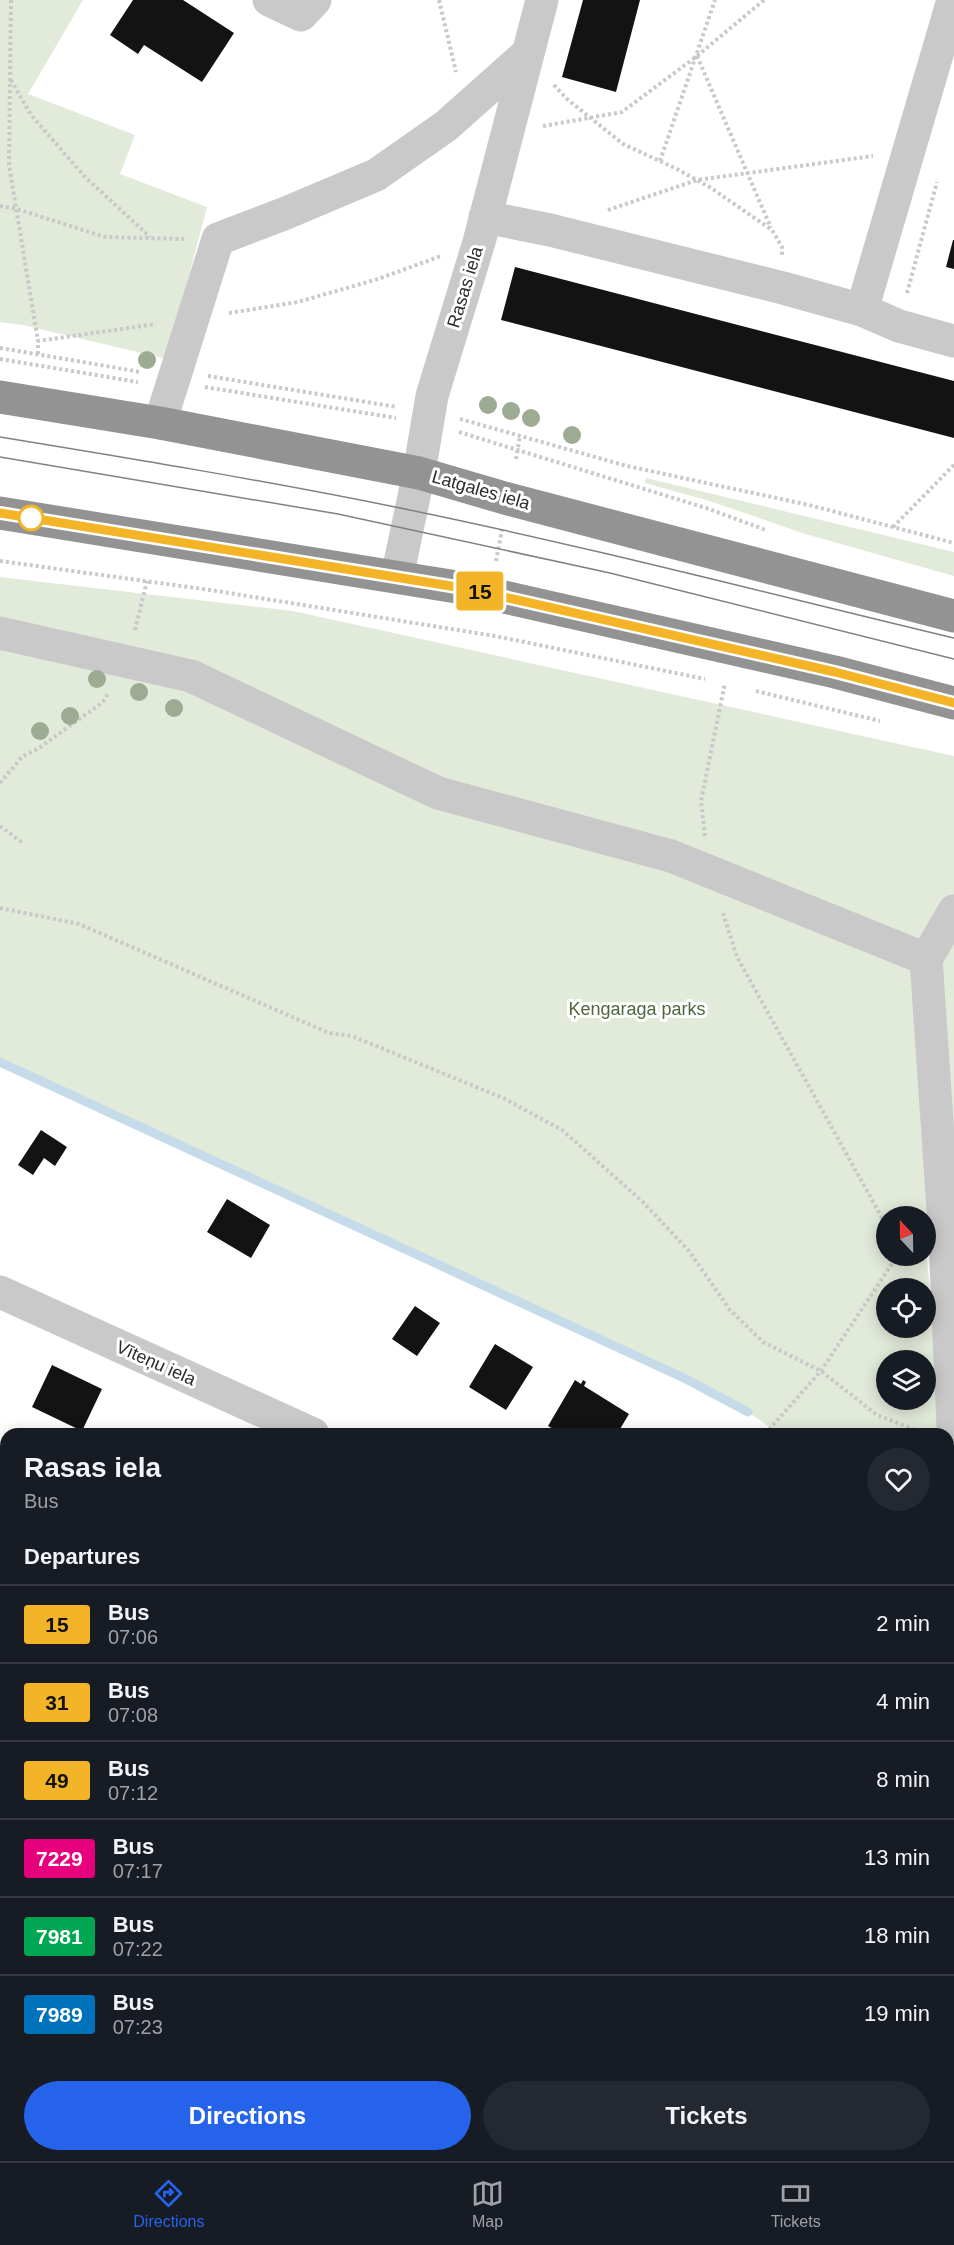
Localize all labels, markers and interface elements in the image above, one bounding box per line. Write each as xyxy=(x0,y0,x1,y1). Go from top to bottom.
street label: Rasas iela xyxy=(443,243,487,330)
street label: Latgales iela xyxy=(430,466,533,514)
unlabelled marker xyxy=(18,505,44,531)
line badge: 15 xyxy=(453,572,507,610)
text: 15 xyxy=(468,580,492,603)
park label: Ķengaraga parks xyxy=(568,999,706,1019)
north arrow xyxy=(876,1206,936,1266)
map controls xyxy=(876,1206,936,1410)
button: locate xyxy=(876,1278,936,1338)
street label: Vīteņu iela xyxy=(113,1337,200,1390)
button: layers xyxy=(876,1350,936,1410)
button: heart xyxy=(867,1448,930,1511)
text: Rasas iela xyxy=(24,1452,161,1483)
text: Bus xyxy=(24,1490,58,1512)
text: Departures xyxy=(24,1544,140,1569)
text: Bus xyxy=(108,1600,150,1625)
text: 2 min xyxy=(876,1611,930,1636)
text: 15 xyxy=(45,1613,69,1636)
text: 07:06 xyxy=(108,1626,158,1648)
text: Bus xyxy=(108,1678,150,1703)
text: 4 min xyxy=(876,1689,930,1714)
text: 31 xyxy=(45,1691,69,1714)
text: 07:08 xyxy=(108,1704,158,1726)
text: Bus xyxy=(108,1756,150,1781)
text: 8 min xyxy=(876,1767,930,1792)
text: 49 xyxy=(45,1769,69,1792)
text: 07:12 xyxy=(108,1782,158,1804)
text: Bus xyxy=(113,1834,154,1859)
text: 13 min xyxy=(864,1845,930,1870)
text: 7229 xyxy=(36,1847,83,1870)
text: 07:17 xyxy=(113,1860,163,1882)
text: Bus xyxy=(113,1912,154,1937)
text: 18 min xyxy=(864,1923,930,1948)
text: 7981 xyxy=(36,1925,83,1948)
text: 07:22 xyxy=(113,1938,163,1960)
text: Bus xyxy=(113,1990,154,2015)
text: 19 min xyxy=(864,2001,930,2026)
text: 7989 xyxy=(36,2003,83,2026)
text: 07:23 xyxy=(113,2016,163,2038)
button: Directions xyxy=(24,2081,471,2150)
button: Tickets xyxy=(483,2081,930,2150)
tab: Directions xyxy=(133,2177,204,2231)
tab: Map xyxy=(471,2177,504,2231)
tab: Tickets xyxy=(771,2177,821,2231)

